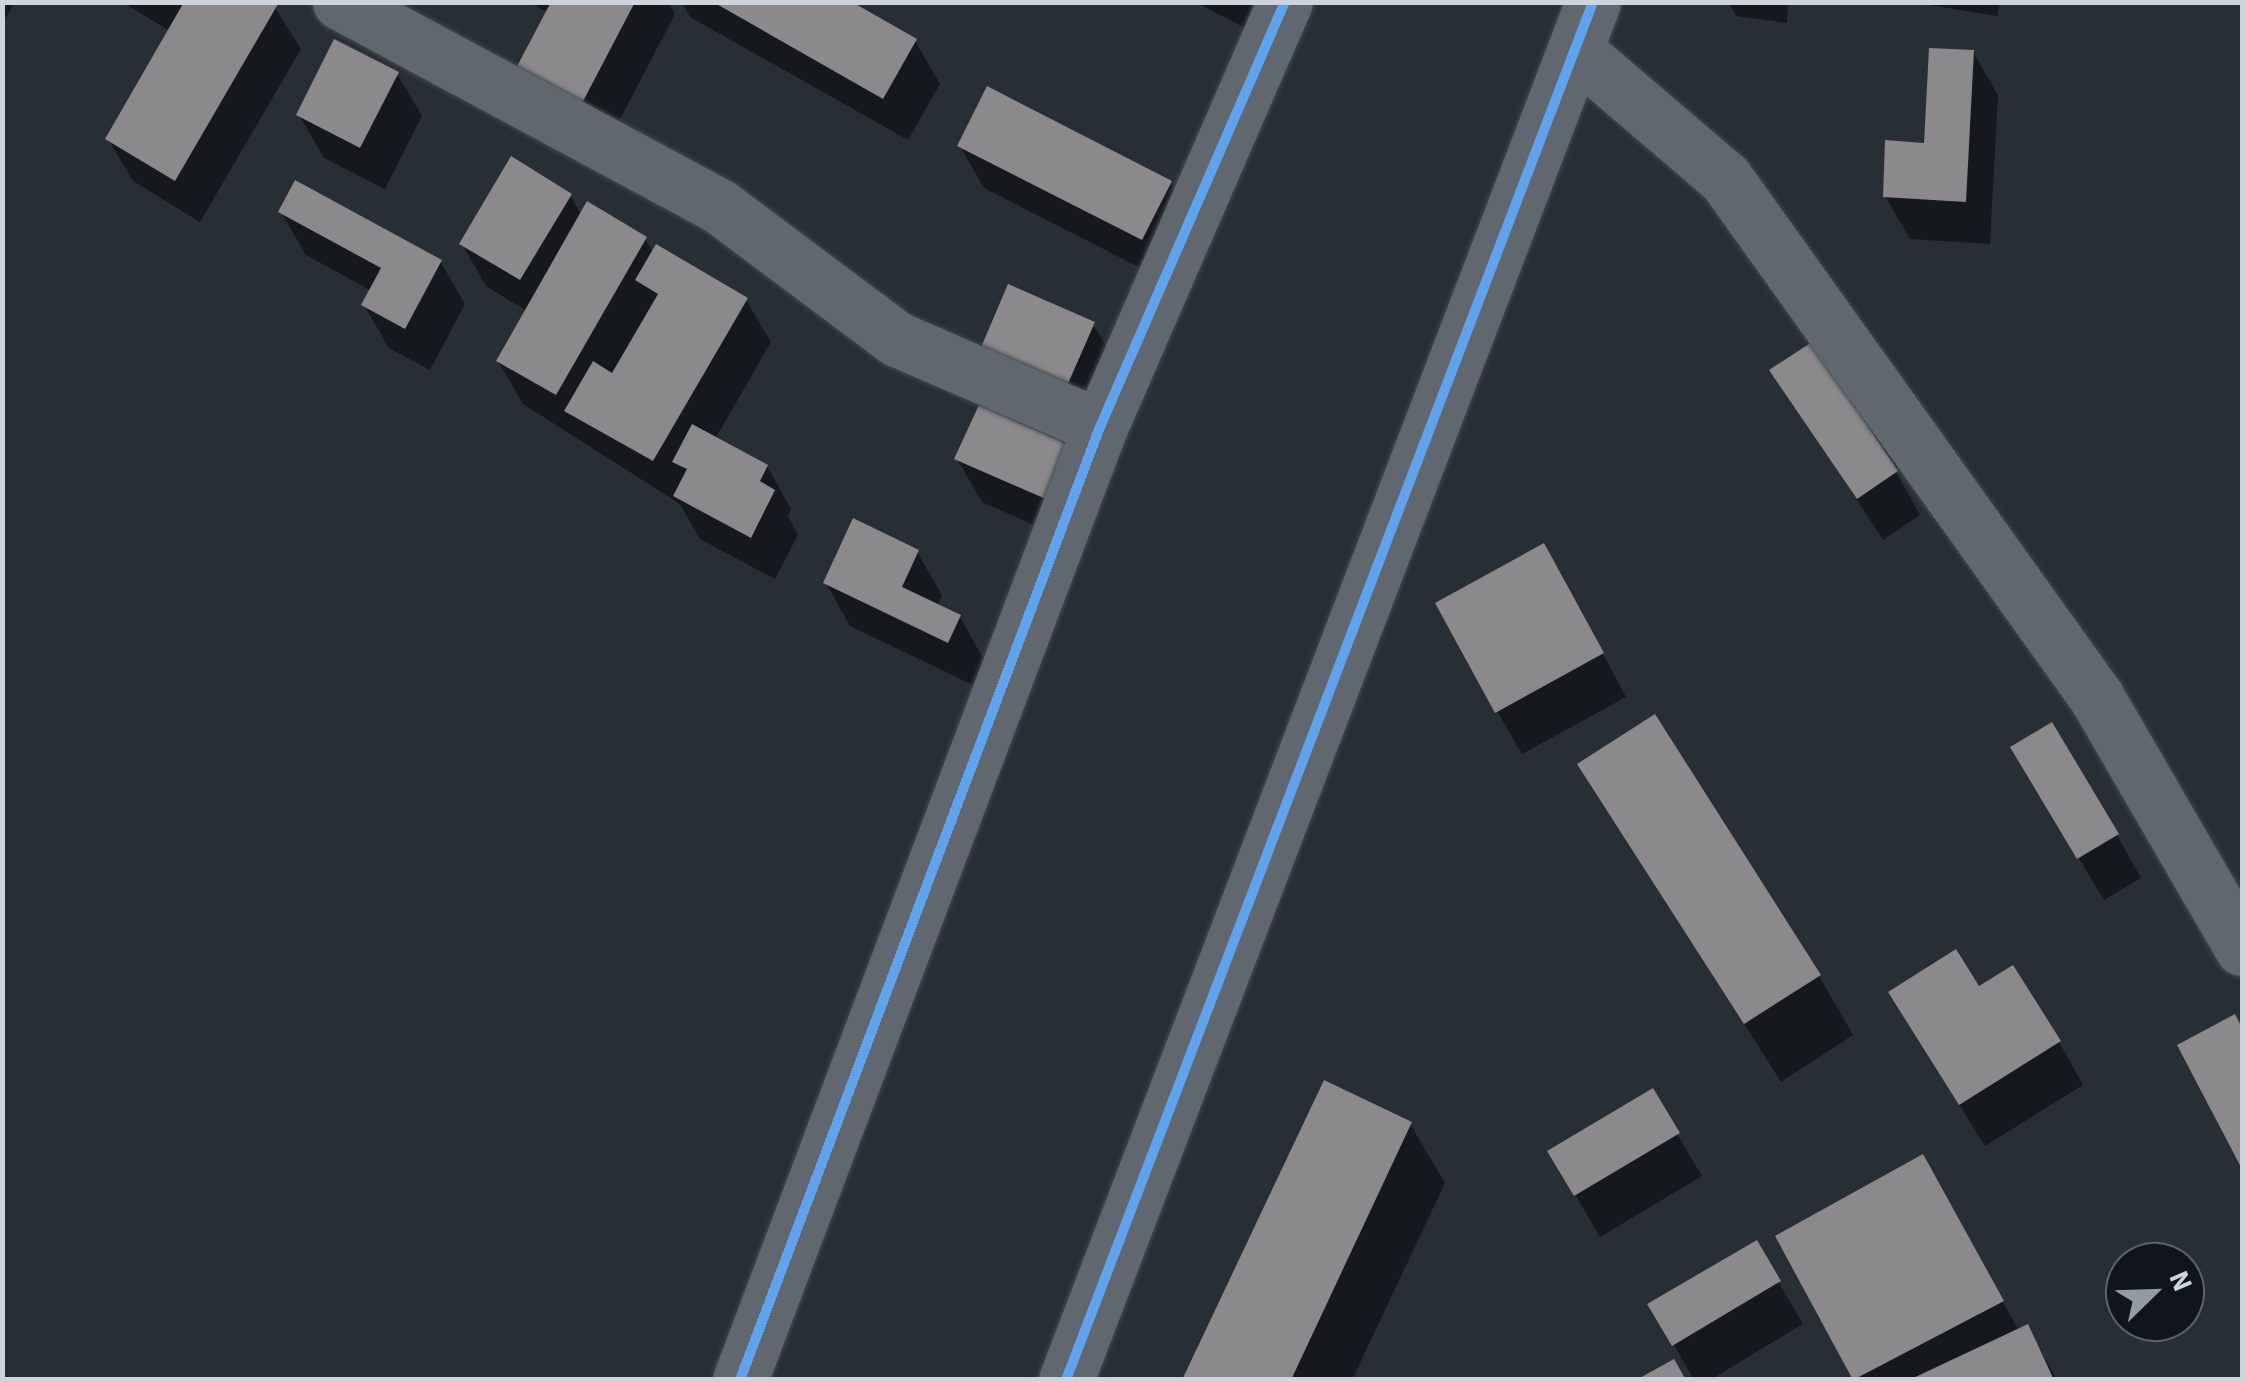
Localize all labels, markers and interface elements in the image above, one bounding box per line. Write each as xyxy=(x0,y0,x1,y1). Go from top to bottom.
north arrow xyxy=(2105,1242,2205,1342)
text: N xyxy=(2159,1265,2203,1297)

